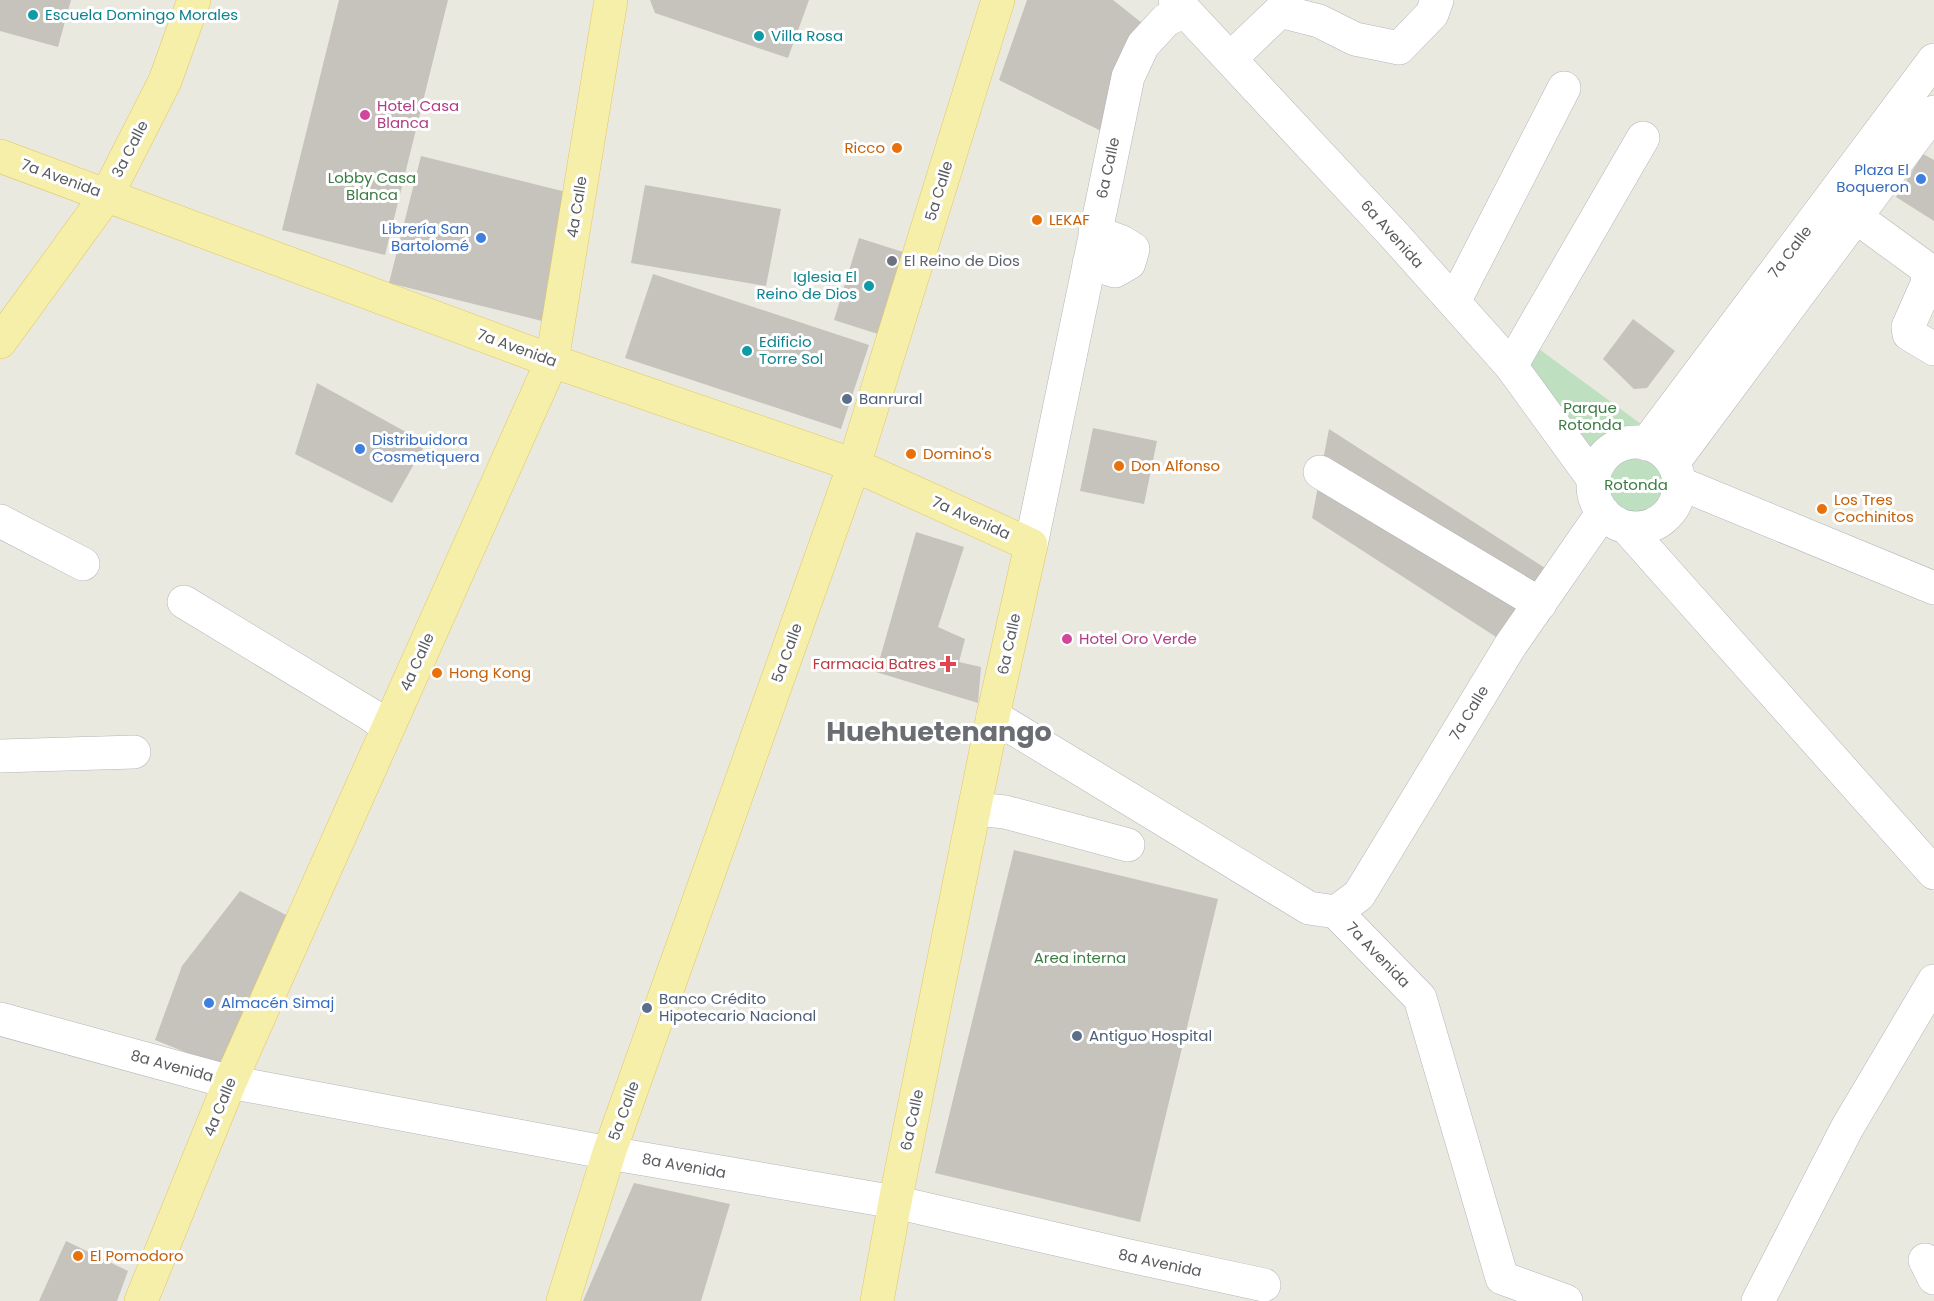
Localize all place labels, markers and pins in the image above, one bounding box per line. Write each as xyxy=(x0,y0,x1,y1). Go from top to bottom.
place label: Escuela Domingo Morales xyxy=(45,4,238,25)
marker: Escuela Domingo Morales xyxy=(26,8,40,22)
place label: Villa Rosa xyxy=(771,25,843,46)
marker: Villa Rosa xyxy=(752,29,766,43)
place label: Hotel Casa Blanca xyxy=(377,95,459,133)
marker: Hotel Casa Blanca xyxy=(358,108,372,122)
place label: Ricco xyxy=(844,137,885,158)
marker: Ricco xyxy=(890,141,904,155)
place label: Plaza El Boqueron xyxy=(1836,159,1909,197)
marker: Plaza El Boqueron xyxy=(1914,172,1928,186)
place label: LEKAF xyxy=(1049,209,1090,230)
marker: LEKAF xyxy=(1030,213,1044,227)
place label: Librería San Bartolomé xyxy=(382,218,469,256)
marker: Librería San Bartolomé xyxy=(474,231,488,245)
place label: El Reino de Dios xyxy=(904,250,1020,271)
marker: El Reino de Dios xyxy=(885,254,899,268)
place label: Iglesia El Reino de Dios xyxy=(757,266,857,304)
marker: Iglesia El Reino de Dios xyxy=(862,279,876,293)
place label: Edificio Torre Sol xyxy=(759,331,823,369)
marker: Edificio Torre Sol xyxy=(740,344,754,358)
place label: Banrural xyxy=(859,388,923,409)
marker: Banrural xyxy=(840,392,854,406)
place label: Distribuidora Cosmetiquera xyxy=(372,429,480,467)
marker: Distribuidora Cosmetiquera xyxy=(353,442,367,456)
place label: Domino's xyxy=(923,443,992,464)
marker: Domino's xyxy=(904,447,918,461)
place label: Don Alfonso xyxy=(1131,455,1220,476)
marker: Don Alfonso xyxy=(1112,459,1126,473)
place label: Los Tres Cochinitos xyxy=(1834,489,1914,527)
marker: Los Tres Cochinitos xyxy=(1815,502,1829,516)
place label: Hotel Oro Verde xyxy=(1079,628,1197,649)
marker: Hotel Oro Verde xyxy=(1060,632,1074,646)
place label: Farmacia Batres xyxy=(813,653,936,674)
marker: Farmacia Batres xyxy=(941,657,955,671)
place label: Hong Kong xyxy=(449,662,531,683)
marker: Hong Kong xyxy=(430,666,444,680)
place label: Banco Crédito Hipotecario Nacional xyxy=(659,988,816,1026)
place label: Almacén Simaj xyxy=(221,992,334,1013)
marker: Almacén Simaj xyxy=(202,996,216,1010)
marker: Banco Crédito Hipotecario Nacional xyxy=(640,1001,654,1015)
place label: Antiguo Hospital xyxy=(1089,1025,1212,1046)
marker: Antiguo Hospital xyxy=(1070,1029,1084,1043)
place label: El Pomodoro xyxy=(90,1245,184,1266)
marker: El Pomodoro xyxy=(71,1249,85,1263)

